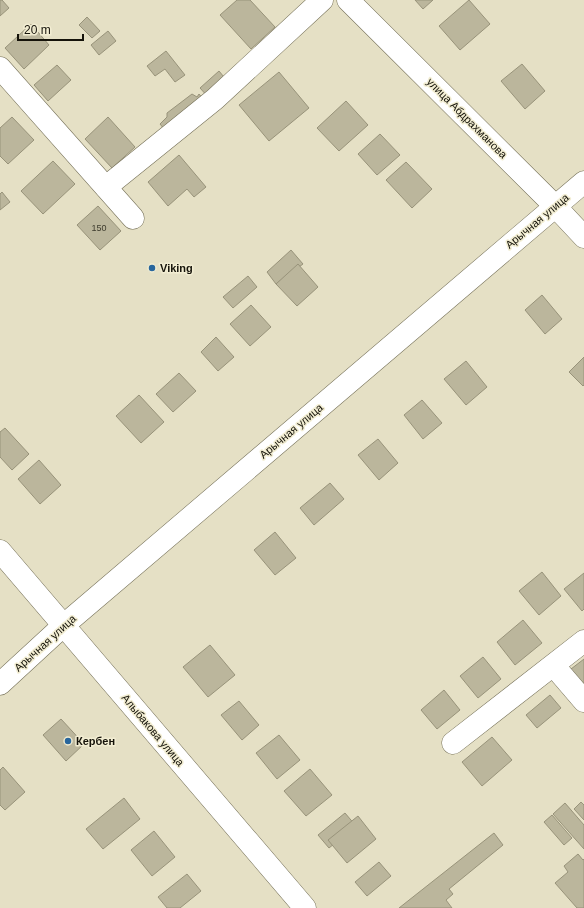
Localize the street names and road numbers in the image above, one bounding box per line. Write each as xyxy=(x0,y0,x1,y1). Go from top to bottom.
street label: улица Абдрахманова xyxy=(424,75,510,161)
street label: Арычная улица xyxy=(503,191,572,251)
street label: Арычная улица xyxy=(257,401,326,461)
street label: Арычная улица xyxy=(12,612,79,674)
street label: Алыбакова улица xyxy=(119,692,187,769)

